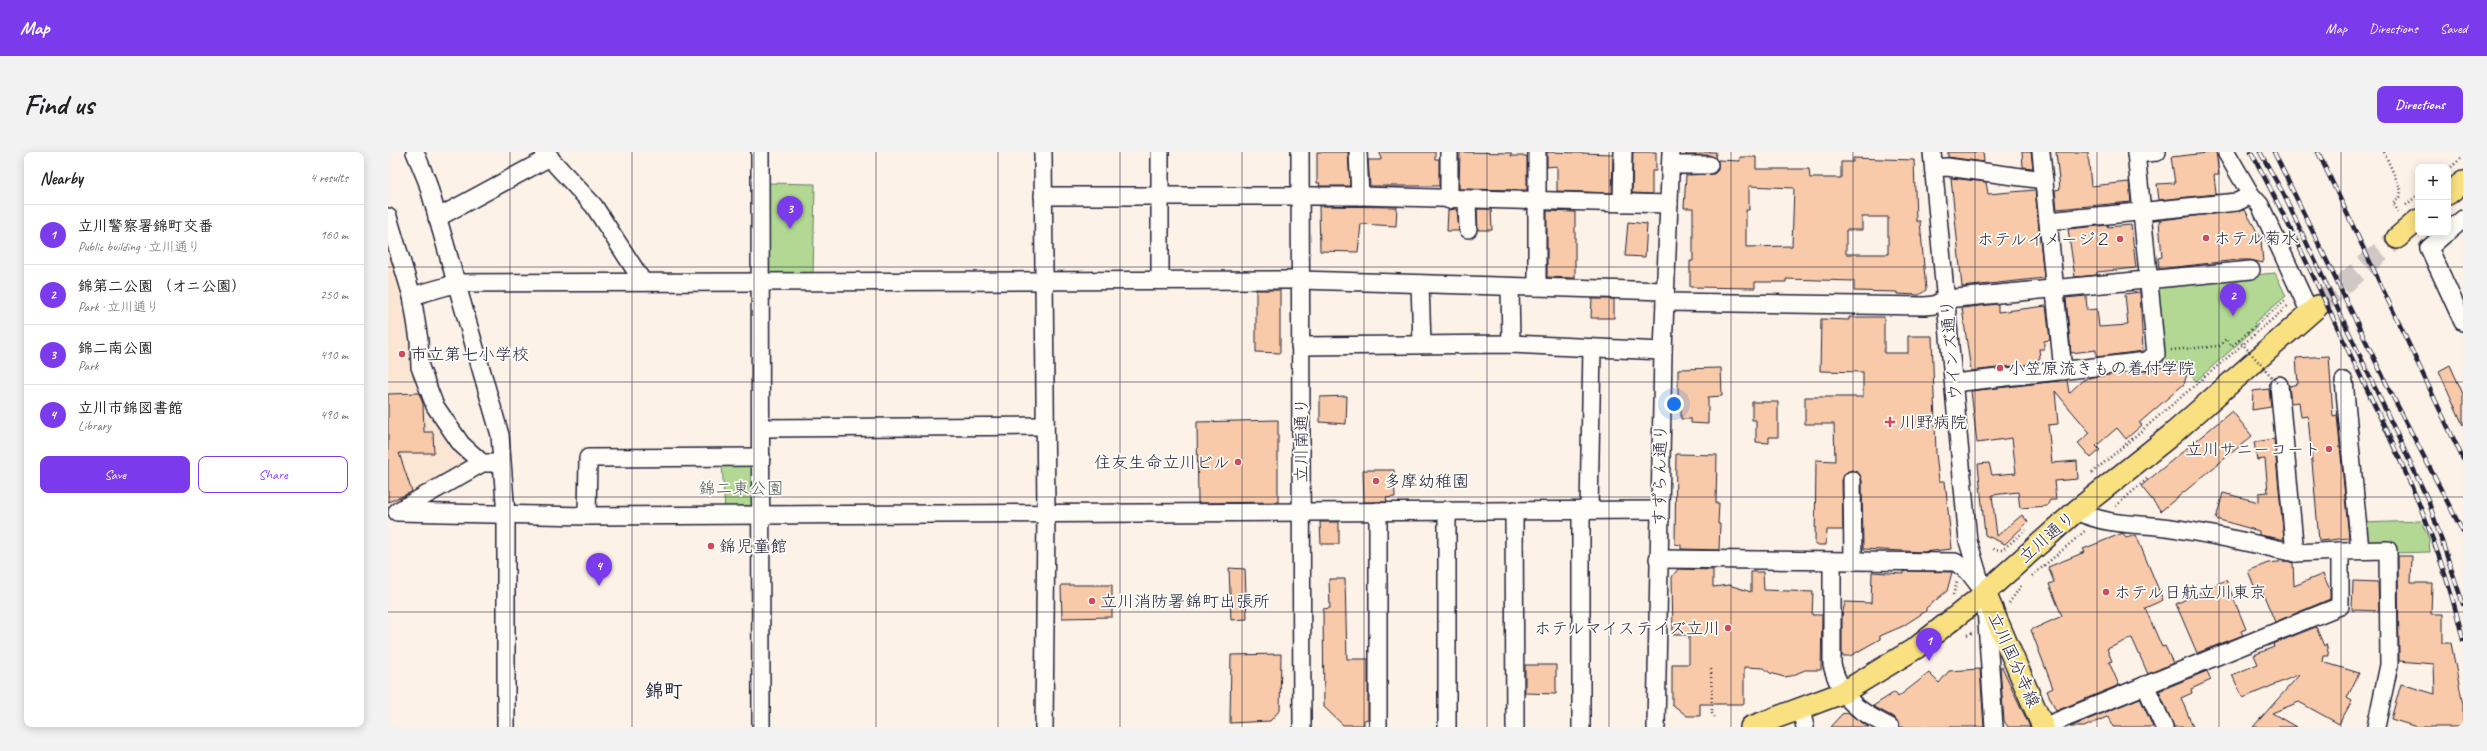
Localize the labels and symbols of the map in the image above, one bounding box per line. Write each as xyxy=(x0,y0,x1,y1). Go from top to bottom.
pin: 3 xyxy=(777,196,803,229)
place label: ホテル菊水 xyxy=(2214,228,2298,249)
place label: ホテルイメージ２ xyxy=(1977,229,2112,250)
marker: ホテル菊水 xyxy=(2201,233,2211,243)
marker: ホテルイメージ２ xyxy=(2115,234,2125,244)
pin: 2 xyxy=(2220,283,2246,316)
street label: ウインズ通り xyxy=(1936,299,1966,401)
place label: 市立第七小学校 xyxy=(410,344,529,365)
marker: 市立第七小学校 xyxy=(397,349,407,359)
place label: 小笠原流きもの着付学院 xyxy=(2008,358,2195,379)
marker: 小笠原流きもの着付学院 xyxy=(1995,363,2005,373)
your location xyxy=(1664,394,1684,414)
street label: 立川南通り xyxy=(1291,398,1312,483)
place label: 川野病院 xyxy=(1899,412,1967,433)
marker: 川野病院 xyxy=(1884,416,1896,428)
street label: すずらん通り xyxy=(1649,424,1671,526)
place label: 立川サニーコート xyxy=(2185,439,2321,460)
marker: 立川サニーコート xyxy=(2324,444,2334,454)
place label: 住友生命立川ビル xyxy=(1094,452,1230,473)
marker: 住友生命立川ビル xyxy=(1233,457,1243,467)
place label: 多摩幼稚園 xyxy=(1384,471,1469,492)
marker: 多摩幼稚園 xyxy=(1371,476,1381,486)
park label: 錦二東公園 xyxy=(699,478,784,499)
street label: 立川通り xyxy=(2014,507,2080,567)
place label: 錦児童館 xyxy=(719,536,787,557)
marker: 錦児童館 xyxy=(706,541,716,551)
pin: 4 xyxy=(586,553,612,586)
place label: ホテル日航立川東京 xyxy=(2114,582,2266,603)
marker: ホテル日航立川東京 xyxy=(2101,587,2111,597)
place label: 立川消防署錦町出張所 xyxy=(1100,591,1270,612)
marker: 立川消防署錦町出張所 xyxy=(1087,596,1097,606)
street label: 立川国分寺線 xyxy=(1984,609,2044,711)
place label: ホテルマイステイズ立川 xyxy=(1534,618,1720,639)
marker: ホテルマイステイズ立川 xyxy=(1723,623,1733,633)
pin: 1 xyxy=(1916,628,1942,661)
district label: 錦町 xyxy=(645,679,683,703)

